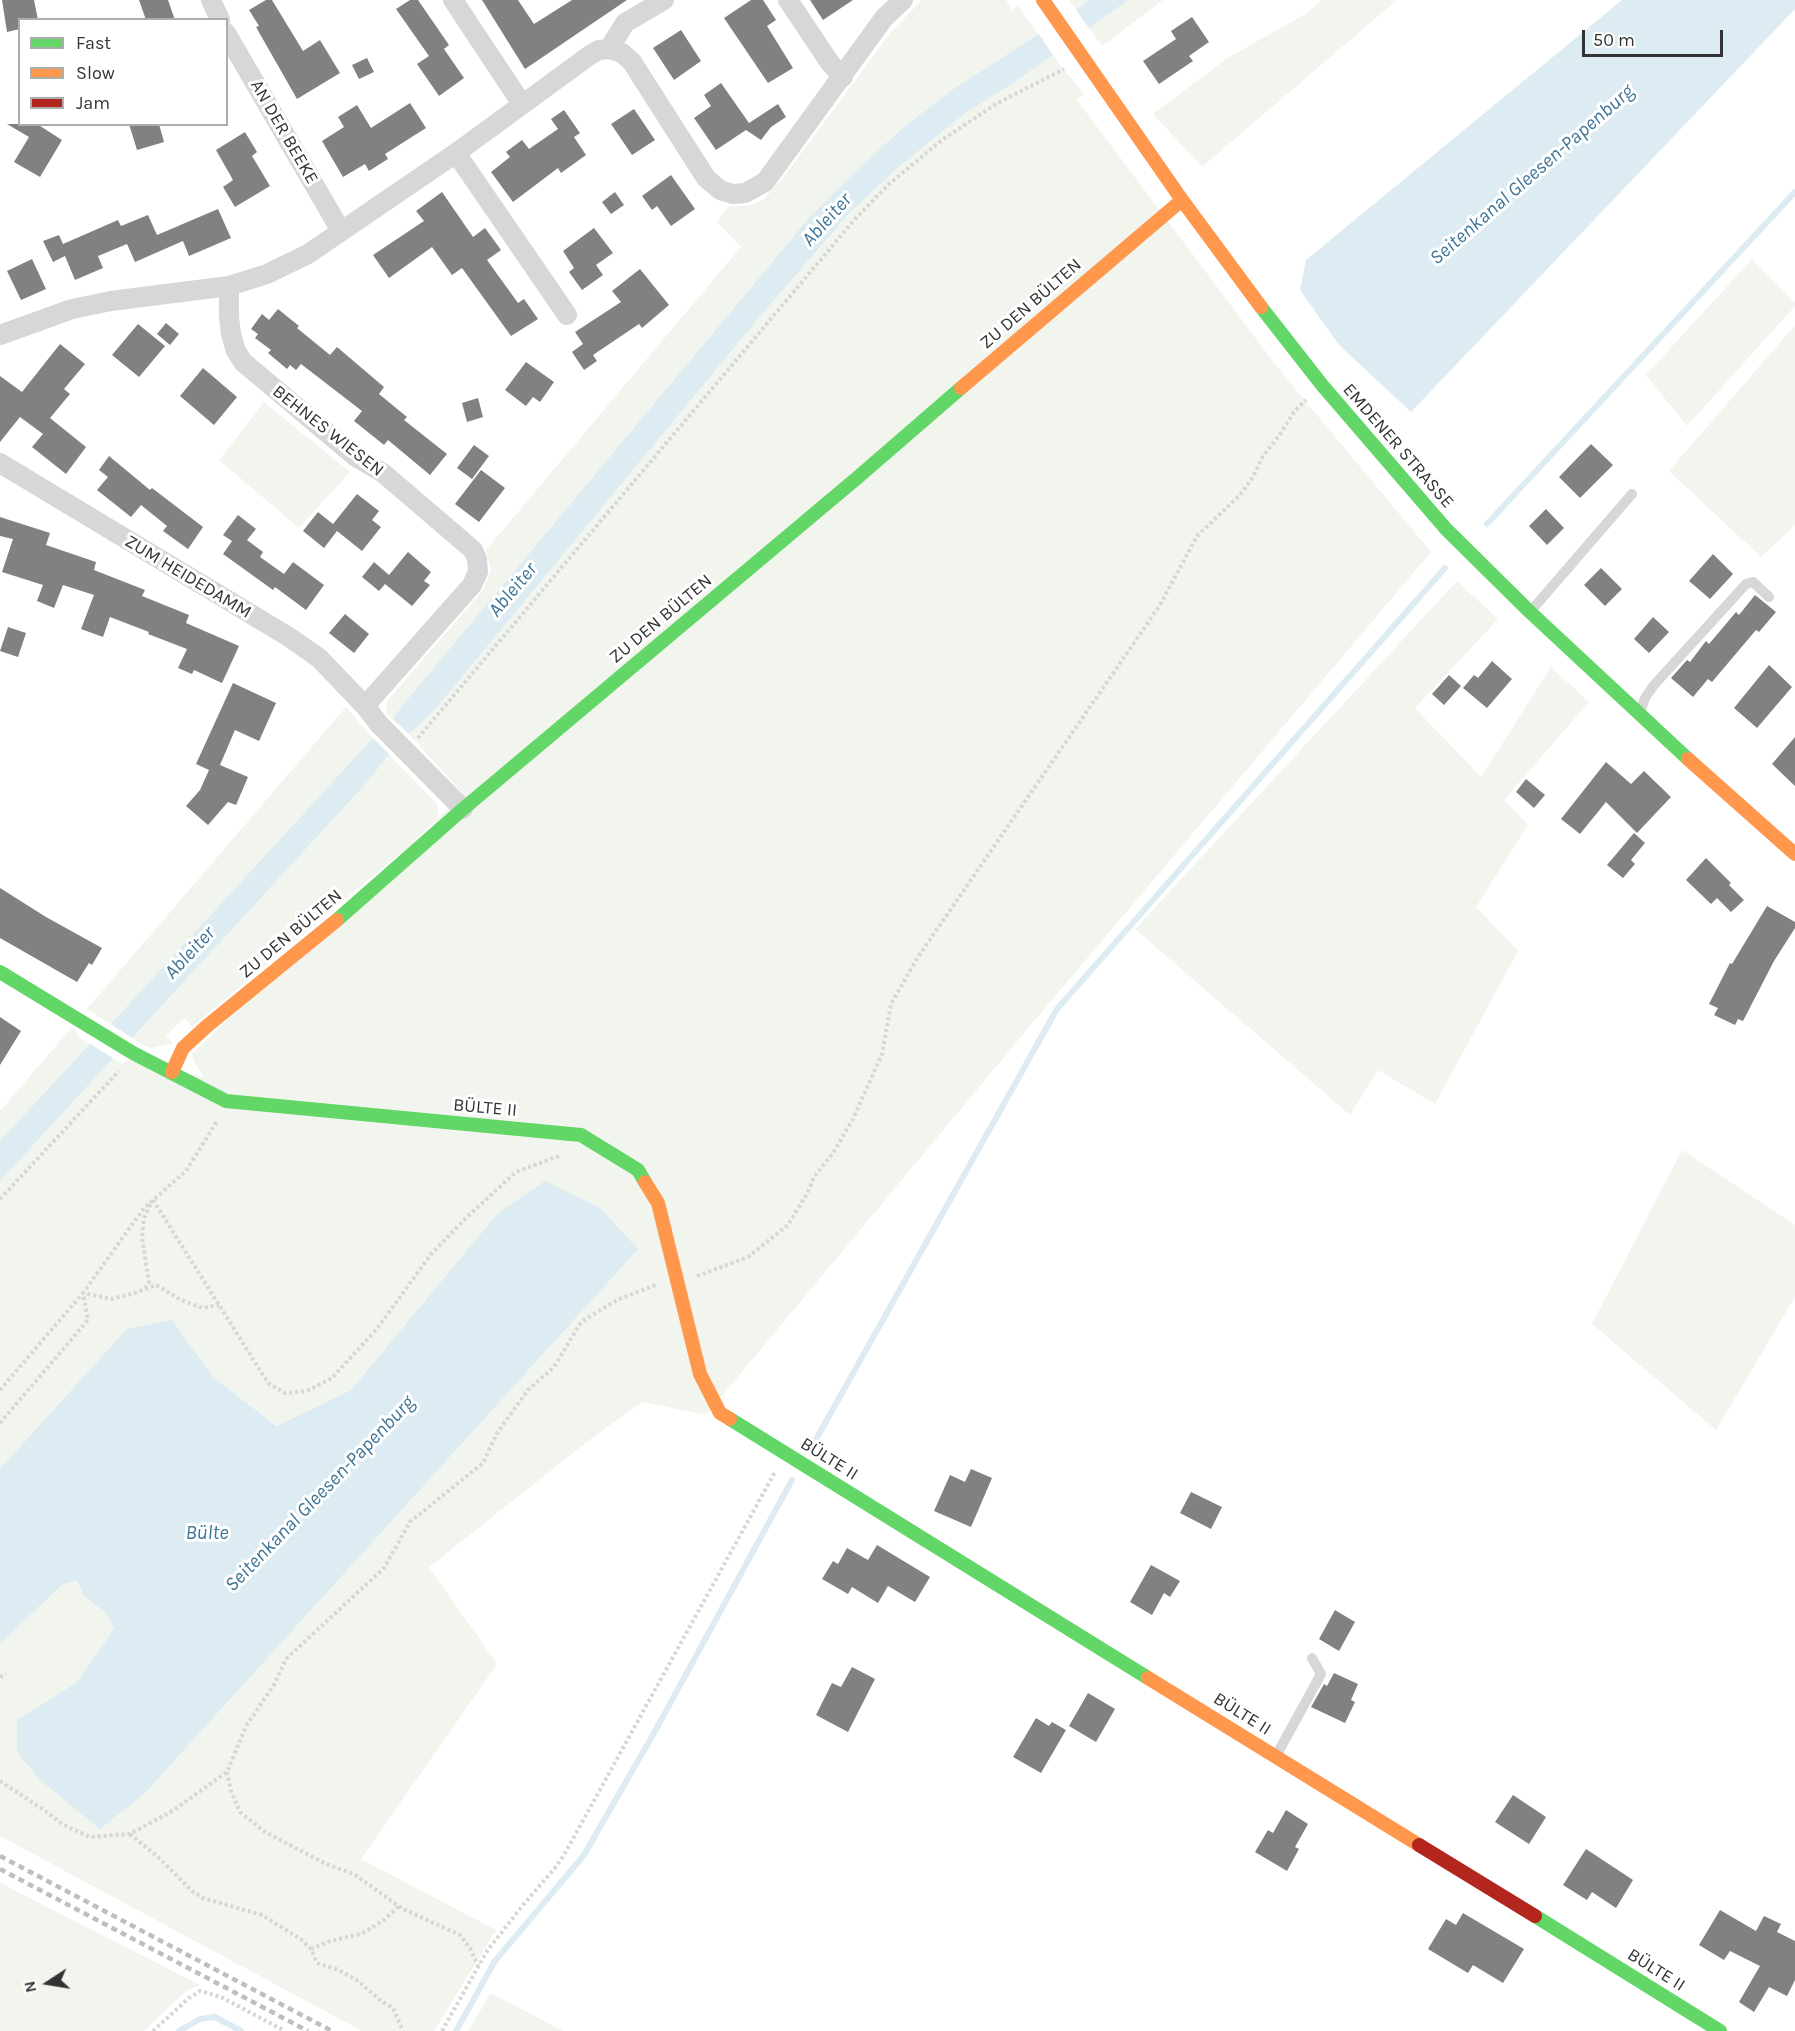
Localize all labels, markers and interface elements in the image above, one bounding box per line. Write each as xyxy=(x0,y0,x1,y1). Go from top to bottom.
legend xyxy=(18,18,228,126)
scale bar xyxy=(1585,18,1726,56)
text: 50 m xyxy=(1593,29,1635,51)
text: Fast xyxy=(76,32,111,54)
text: Slow xyxy=(76,62,115,84)
street label: AN DER BEEKE xyxy=(245,76,323,188)
water label: Seitenkanal Gleesen-Papenburg xyxy=(1425,80,1639,270)
text: Jam xyxy=(76,92,110,114)
water label: Ableiter xyxy=(797,188,857,252)
street label: ZU DEN BÜLTEN xyxy=(976,254,1086,354)
street label: EMDENER STRASSE xyxy=(1338,379,1458,513)
street label: BEHNES WIESEN xyxy=(268,381,388,481)
street label: ZUM HEIDEDAMM xyxy=(121,531,255,623)
water label: Ableiter xyxy=(483,558,543,622)
street label: ZU DEN BÜLTEN xyxy=(605,570,717,668)
street label: ZU DEN BÜLTEN xyxy=(235,885,347,983)
water label: Ableiter xyxy=(160,922,220,984)
street label: BÜLTE II xyxy=(452,1094,518,1122)
water label: Seitenkanal Gleesen-Papenburg xyxy=(220,1391,420,1597)
street label: BÜLTE II xyxy=(796,1433,862,1485)
water label: Bülte xyxy=(185,1521,229,1545)
street label: BÜLTE II xyxy=(1209,1688,1275,1740)
street label: BÜLTE II xyxy=(1623,1944,1689,1996)
north arrow xyxy=(18,1953,78,2013)
text: N xyxy=(19,1979,40,1994)

